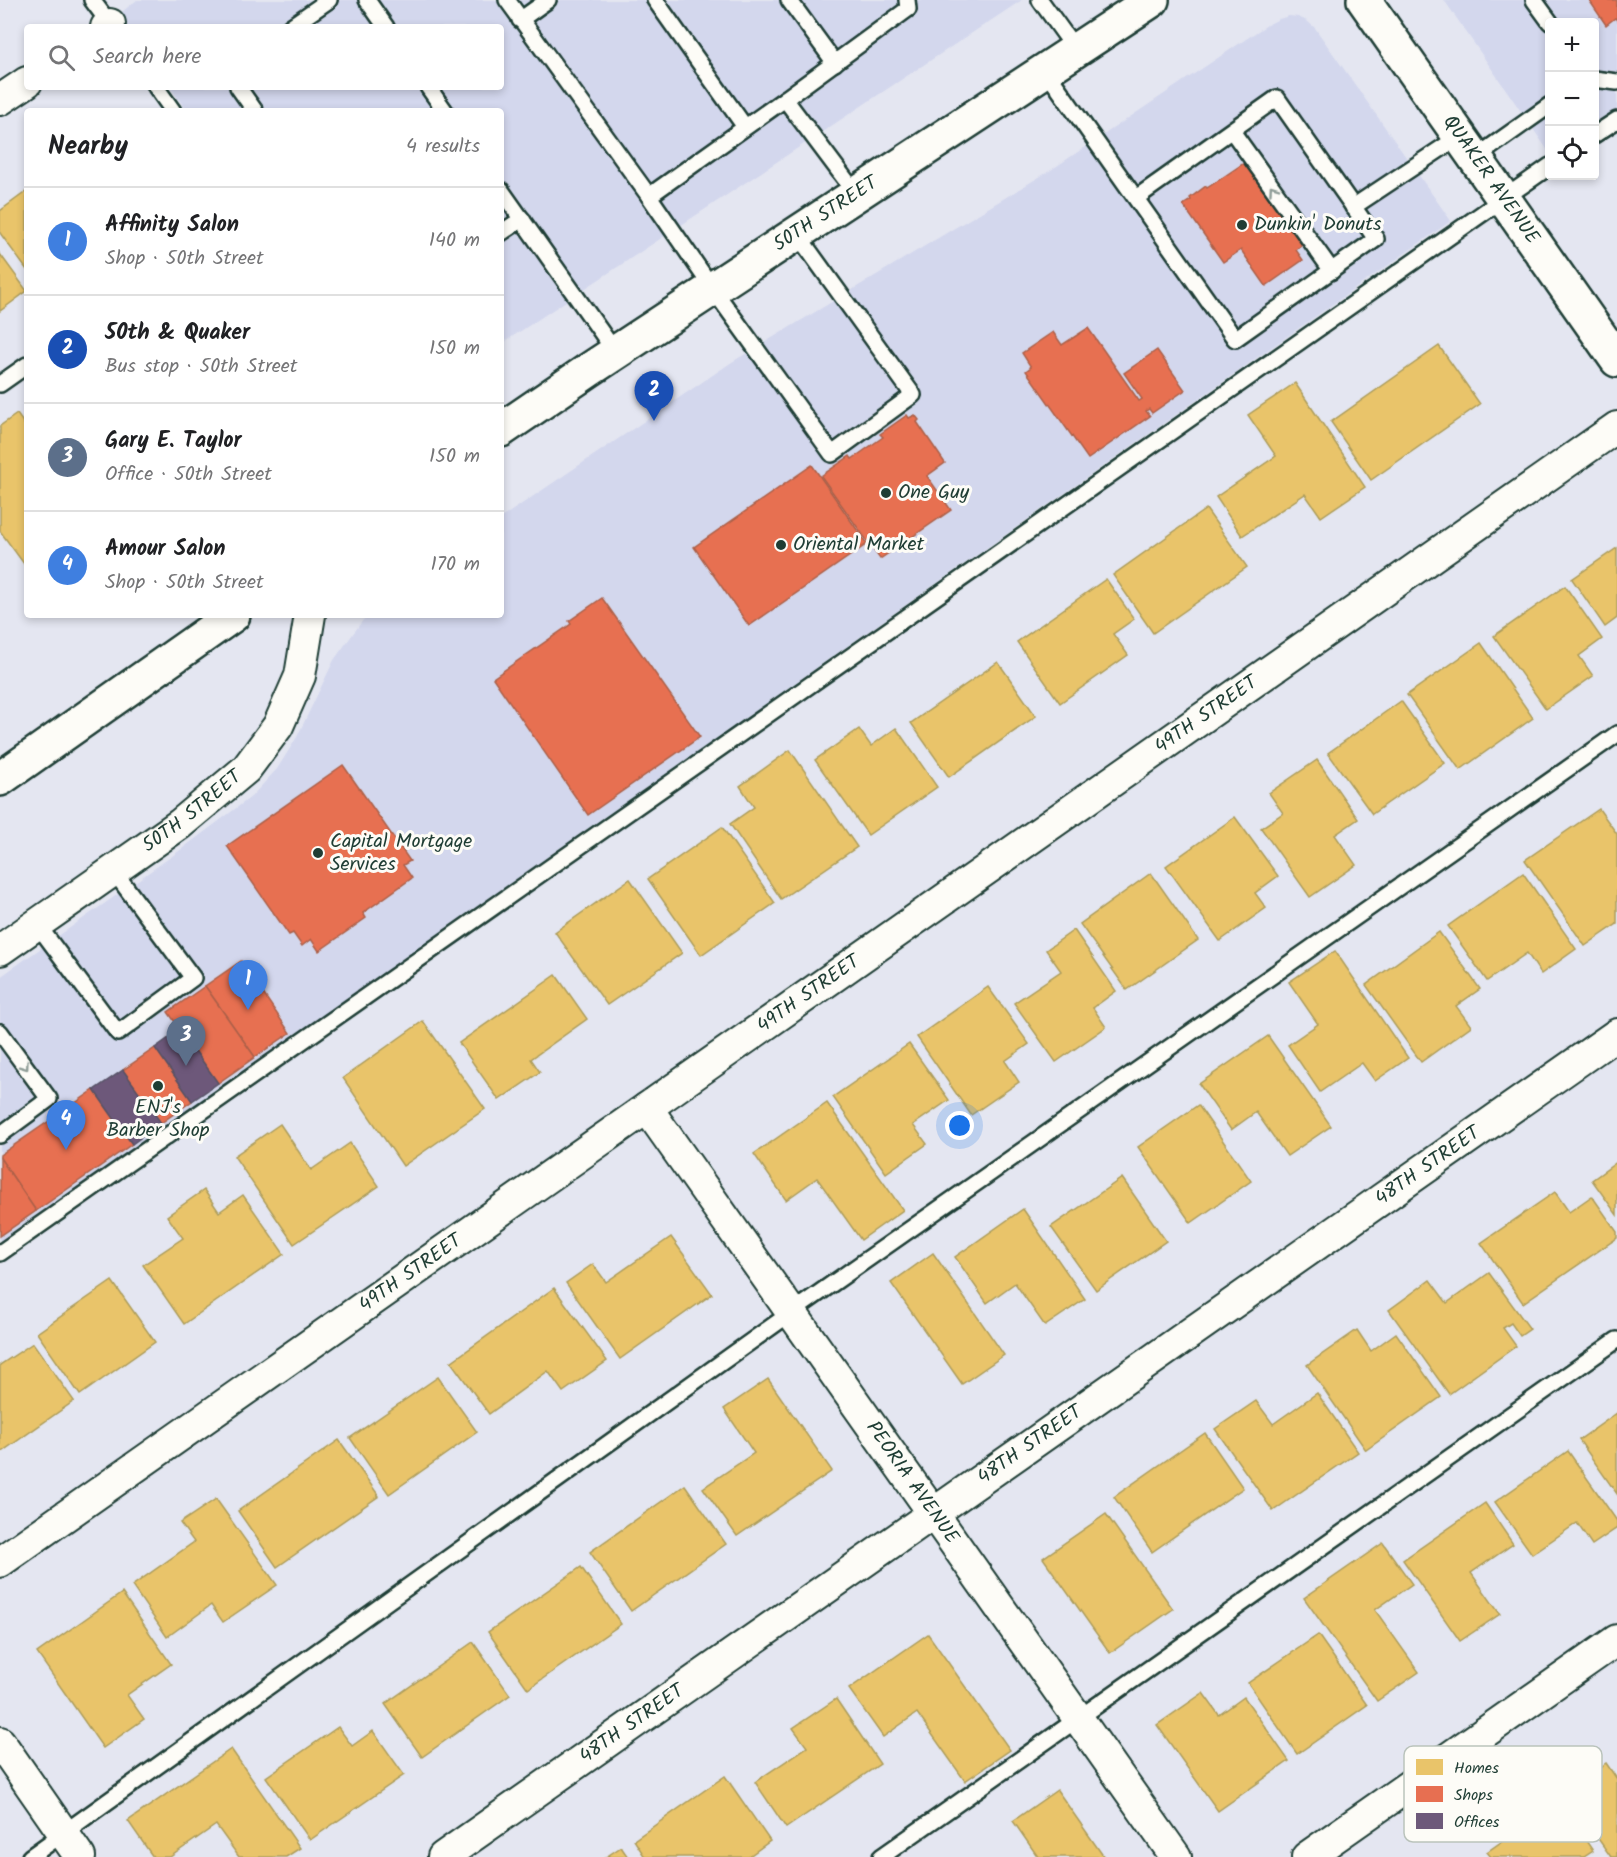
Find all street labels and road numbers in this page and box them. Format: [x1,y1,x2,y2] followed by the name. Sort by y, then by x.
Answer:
[1434,109,1548,252] street label: QUAKER AVENUE
[767,167,887,261] street label: 50TH STREET
[1148,666,1267,763] street label: 49TH STREET
[136,761,251,862] street label: 50TH STREET
[750,945,869,1042] street label: 49TH STREET
[1369,1117,1489,1215] street label: 48TH STREET
[353,1225,471,1321] street label: 49TH STREET
[971,1396,1091,1494] street label: 48TH STREET
[857,1415,967,1552] street label: PEORIA AVENUE
[573,1675,693,1773] street label: 48TH STREET

